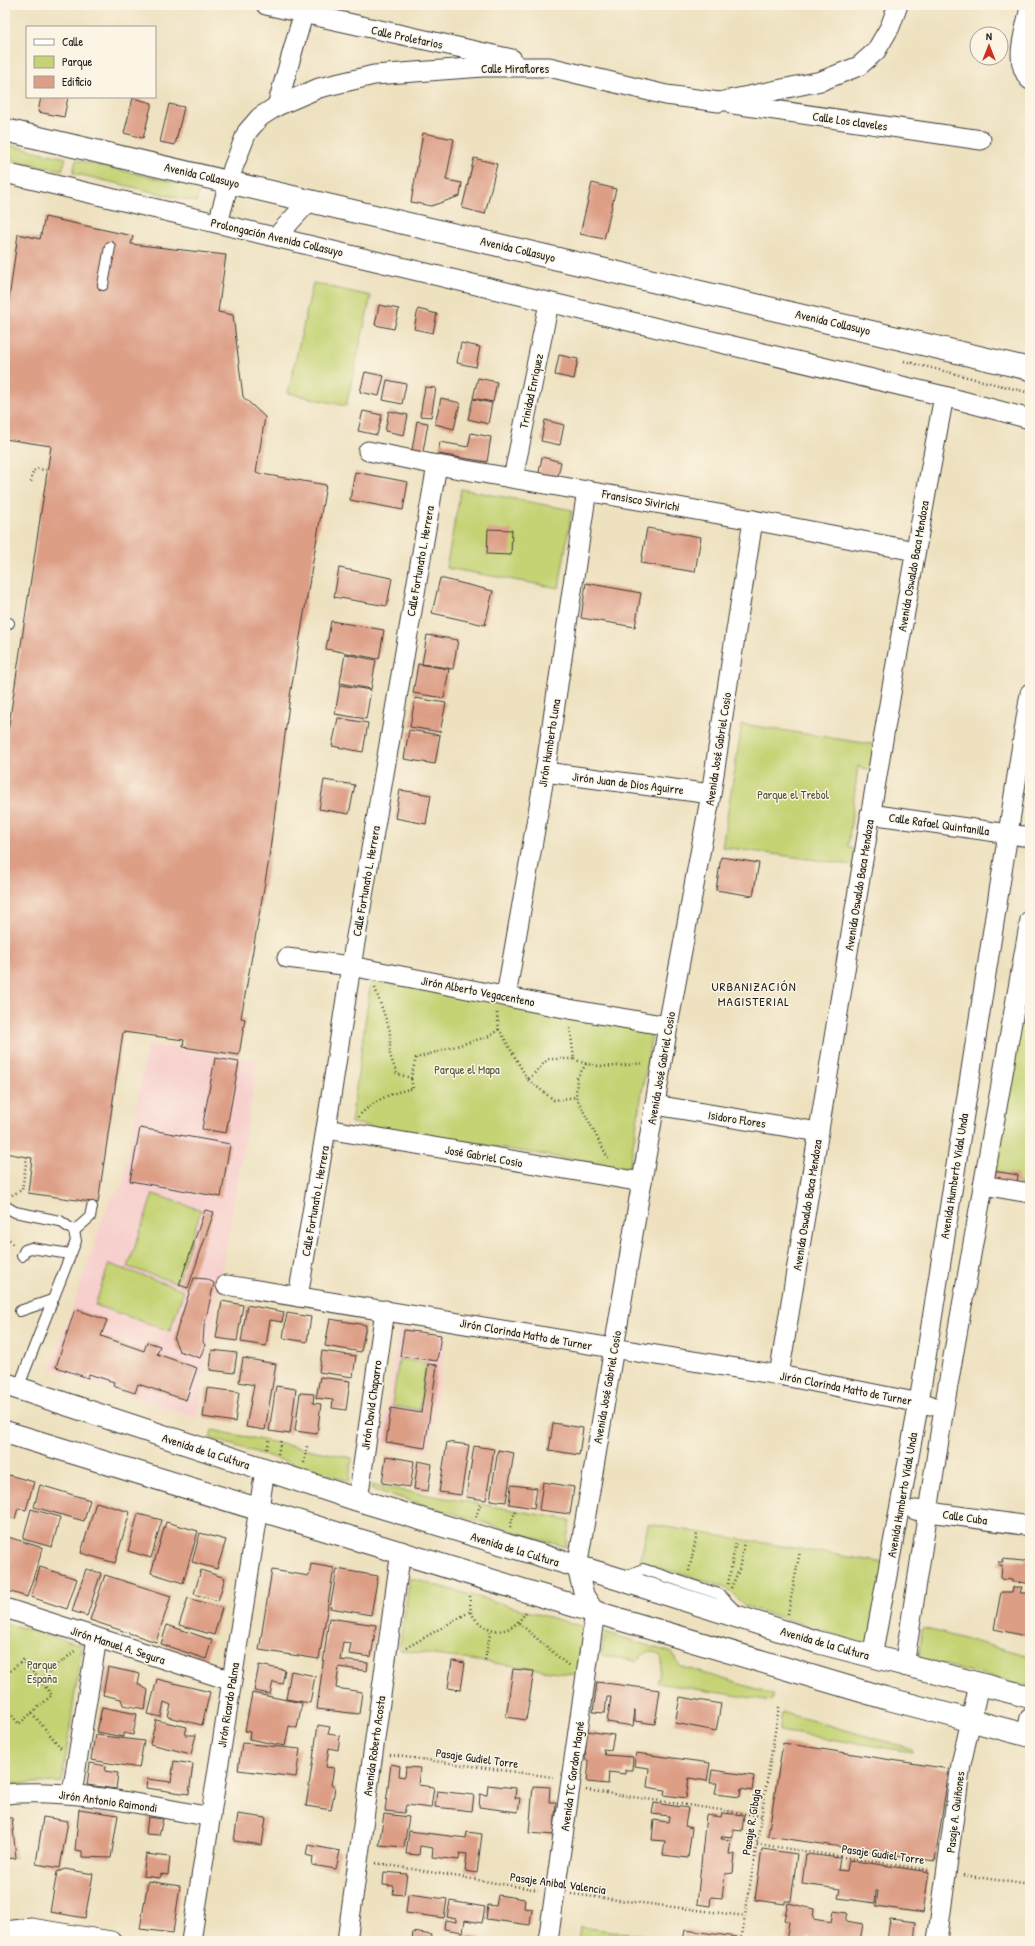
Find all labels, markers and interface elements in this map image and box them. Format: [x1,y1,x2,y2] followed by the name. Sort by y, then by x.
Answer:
[370,21,445,53] street label: Calle Proletarios
[26,26,156,98] legend
[969,26,1009,66] north arrow
[986,29,992,43] text: N
[62,33,83,50] text: Calle
[62,53,92,70] text: Parque
[481,60,549,77] street label: Calle Miraflores
[62,73,92,90] text: Edificio
[811,107,889,135] street label: Calle Los claveles
[163,158,241,192] street label: Avenida Collasuyo
[209,213,345,261] street label: Prolongación Avenida Collasuyo
[479,232,557,266] street label: Avenida Collasuyo
[794,305,872,339] street label: Avenida Collasuyo
[515,352,547,430] street label: Trinidad Enriquez
[600,485,681,515] street label: Fransisco Sivirichi
[893,499,933,633] street label: Avenida Oswaldo Baca Mendoza
[402,504,438,618] street label: Calle Fortunato L. Herrera
[701,691,735,807] street label: Avenida José Gabriel Cosio
[534,698,564,788] street label: Jirón Humberto Luna
[571,768,685,798] street label: Jirón Juan de Dios Aguirre
[757,786,830,803] park label: Parque el Trebol
[888,809,991,840] street label: Calle Rafael Quintanilla
[840,818,878,952] street label: Avenida Oswaldo Baca Mendoza
[348,824,384,938] street label: Calle Fortunato L. Herrera
[420,972,536,1010] street label: Jirón Alberto Vegacenteno
[711,977,797,1010] district label: URBANIZACIÓN MAGISTERIAL
[643,1010,679,1126] street label: Avenida José Gabriel Cosio
[434,1061,500,1078] park label: Parque el Mapa
[707,1106,768,1132] street label: Isidoro Flores
[936,1112,972,1240] street label: Avenida Humberto Vidal Unda
[788,1138,826,1272] street label: Avenida Oswaldo Baca Mendoza
[444,1141,524,1171] street label: José Gabriel Cosio
[297,1144,333,1258] street label: Calle Fortunato L. Herrera
[459,1314,594,1354] street label: Jirón Clorinda Matto de Turner
[589,1329,625,1445] street label: Avenida José Gabriel Cosio
[356,1359,386,1451] street label: Jirón David Chaparro
[779,1367,914,1409] street label: Jirón Clorinda Matto de Turner
[160,1429,252,1473] street label: Avenida de la Cultura
[883,1431,921,1559] street label: Avenida Humberto Vidal Unda
[942,1505,989,1529] street label: Calle Cuba
[469,1528,561,1571] street label: Avenida de la Cultura
[69,1622,168,1668] street label: Jirón Manuel A. Segura
[779,1622,872,1664] street label: Avenida de la Cultura
[27,1656,57,1687] park label: Parque España
[213,1661,243,1749] street label: Jirón Ricardo Palma
[359,1695,389,1797] street label: Avenida Roberto Acosta
[556,1720,588,1832] street label: Avenida TC Gordon Magné
[435,1744,520,1772] street label: Pasaje Gudiel Torre
[942,1770,968,1854] street label: Pasaje A. Quiñones
[58,1786,158,1816] street label: Jirón Antonio Raimondi
[737,1788,765,1856] street label: Pasaje R. Gibaja
[841,1840,926,1868] street label: Pasaje Gudiel Torre
[509,1868,607,1898] street label: Pasaje Anibal Valencia

